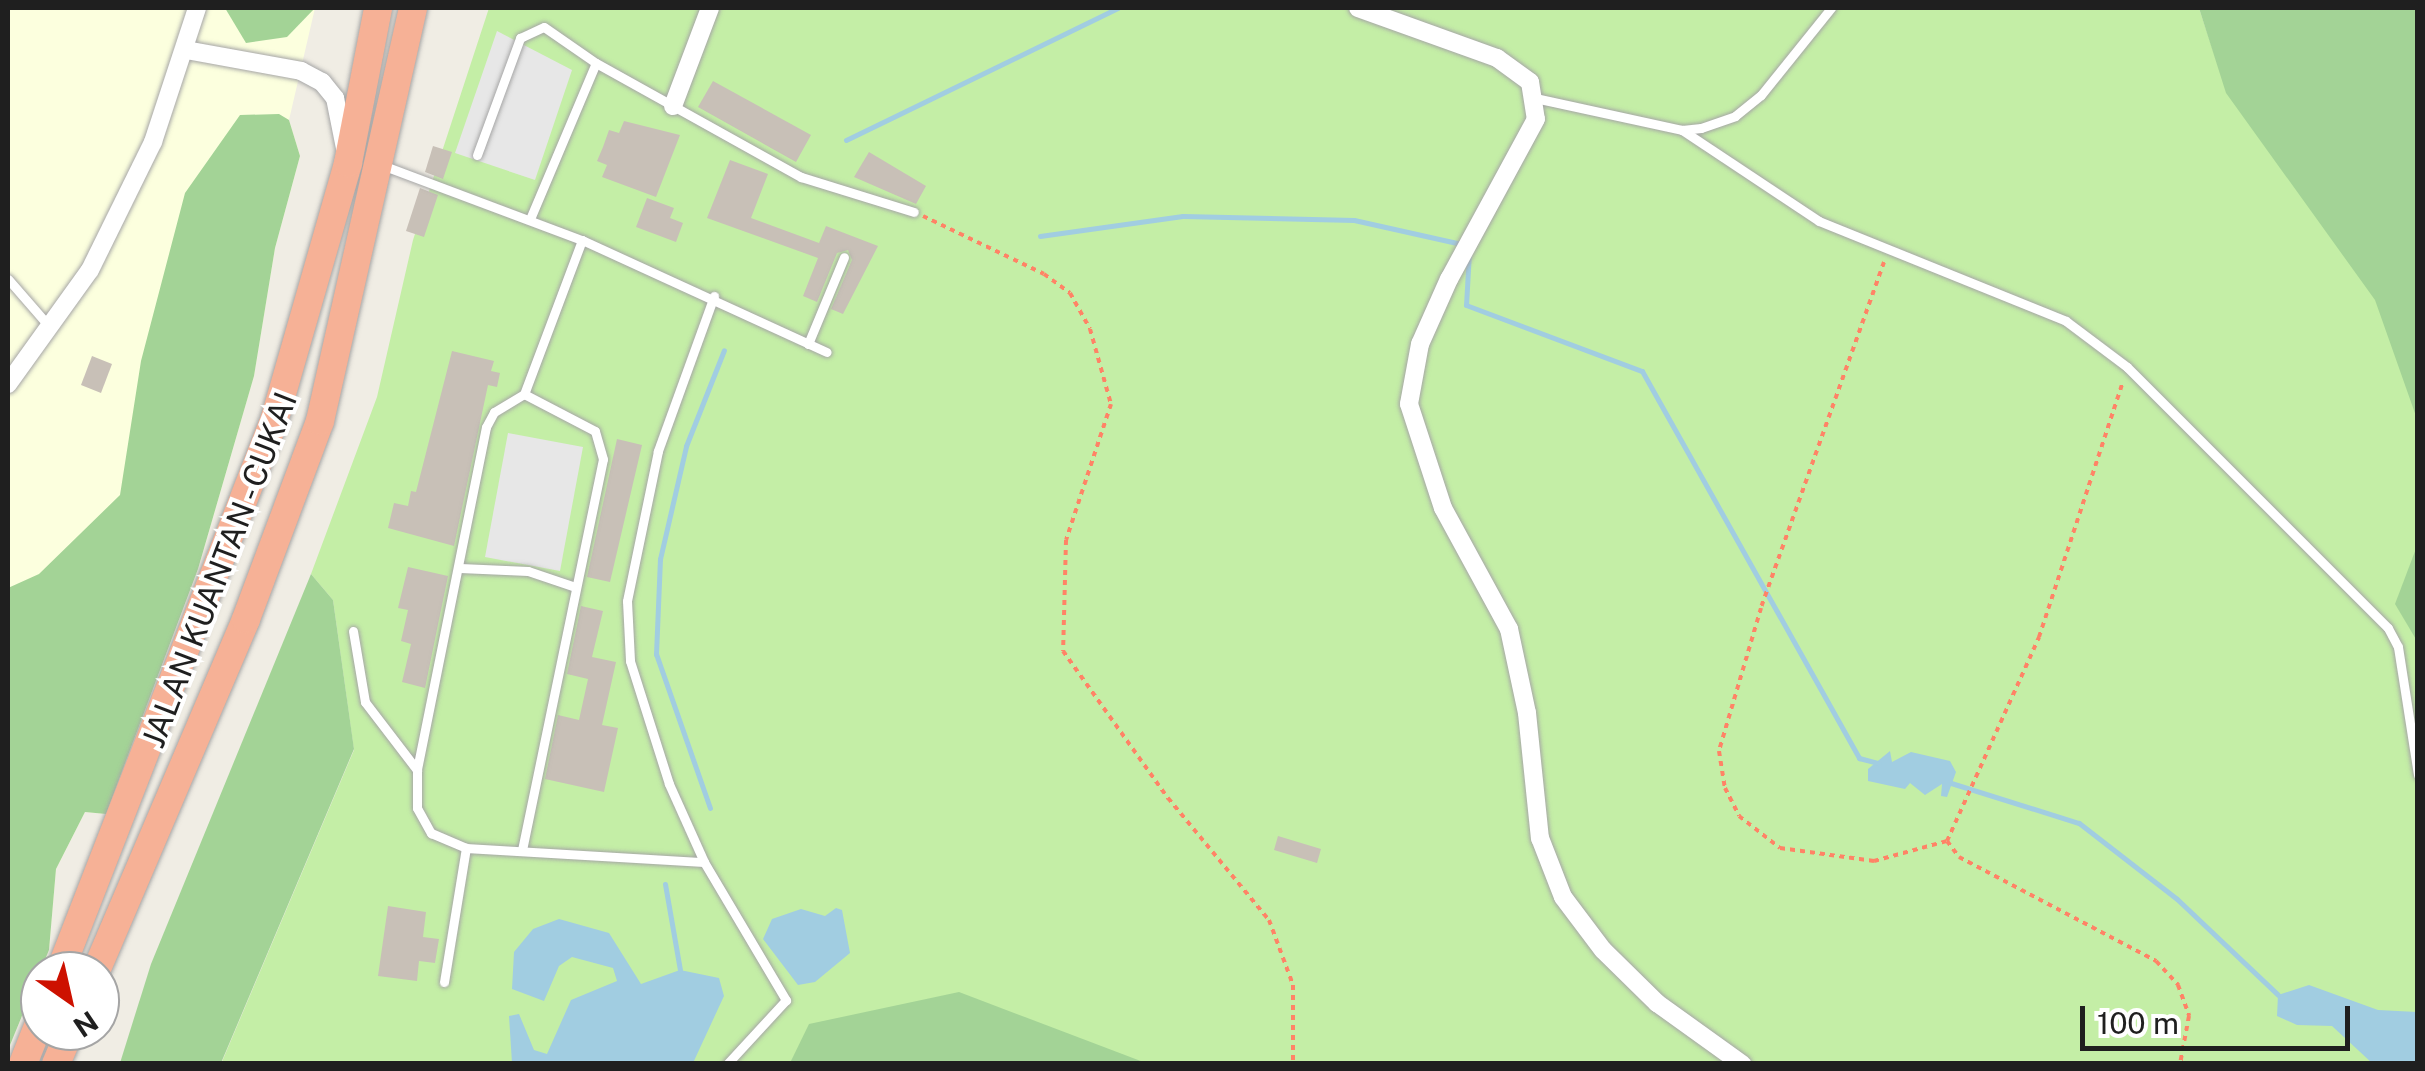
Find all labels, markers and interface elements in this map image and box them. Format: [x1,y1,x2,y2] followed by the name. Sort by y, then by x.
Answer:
[133,383,307,757] street label: JALAN KUANTAN - CUKAI
[20,951,120,1051] north arrow
[2085,986,2355,1048] scale bar
[68,1005,104,1044] text: N
[2097,1005,2179,1041] text: 100 m

